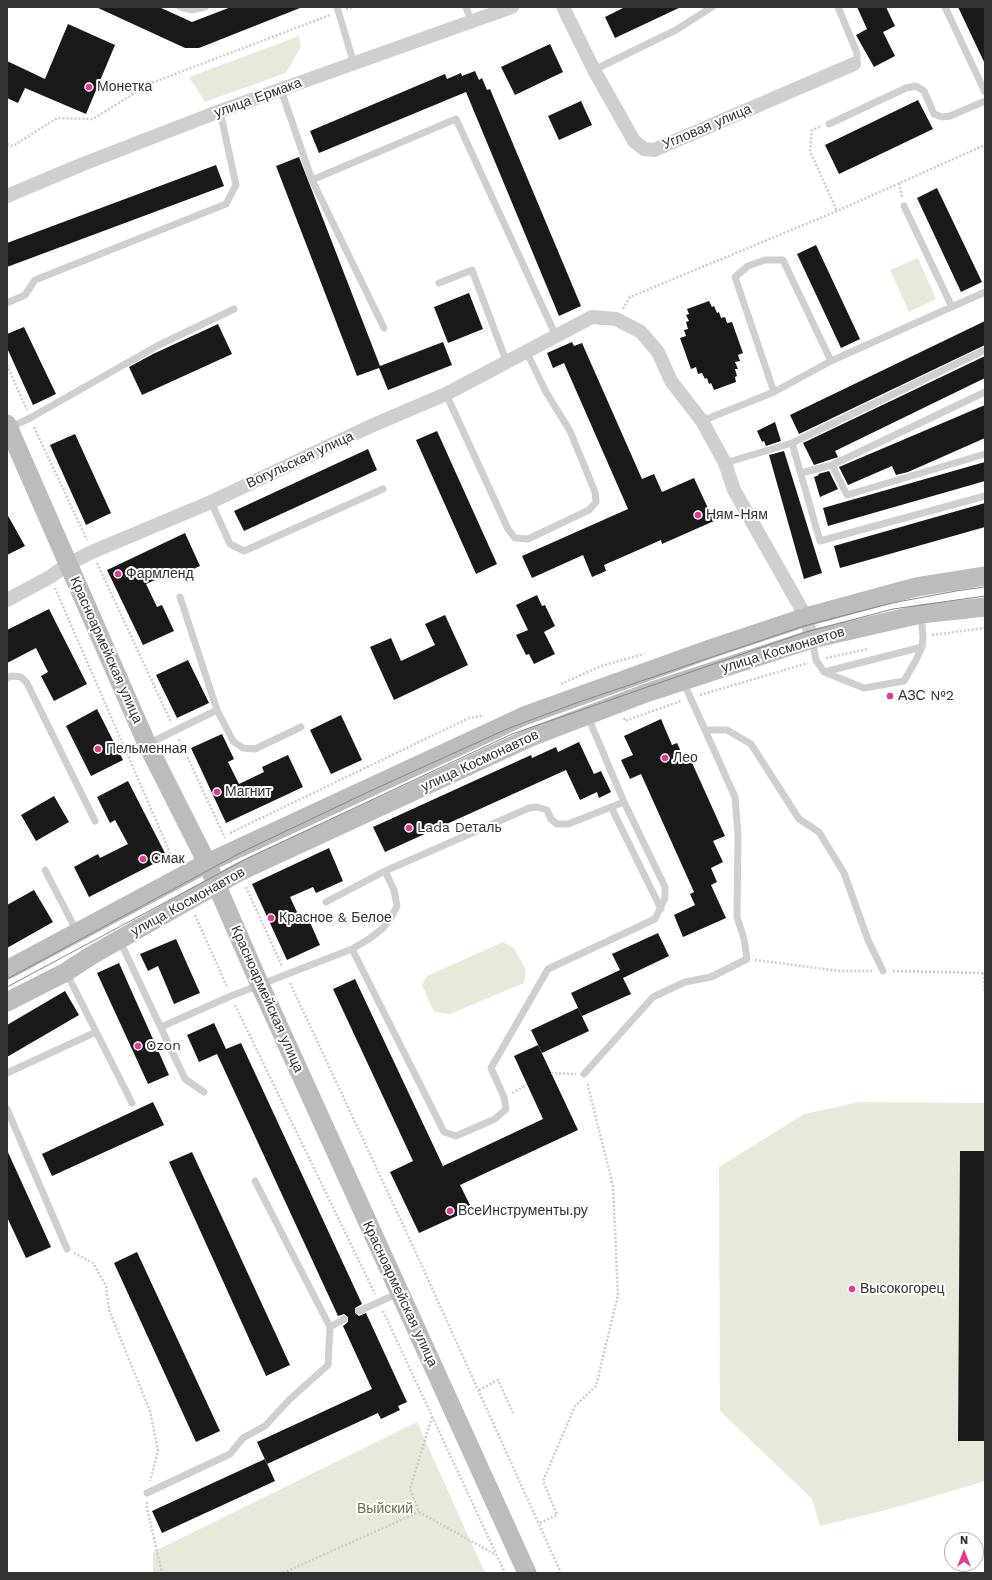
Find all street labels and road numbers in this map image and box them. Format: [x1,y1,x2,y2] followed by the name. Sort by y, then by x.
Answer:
[212,74,304,122] street label: улица Ермака
[660,101,754,153] street label: Угловая улица
[244,428,356,492] street label: Вогульская улица
[66,574,146,726] street label: Красноармейская улица
[719,623,847,677] street label: улица Космонавтов
[419,726,541,796] street label: улица Космонавтов
[128,864,248,940] street label: улица Космонавтов
[227,923,307,1075] street label: Красноармейская улица
[359,1218,441,1370] street label: Красноармейская улица

